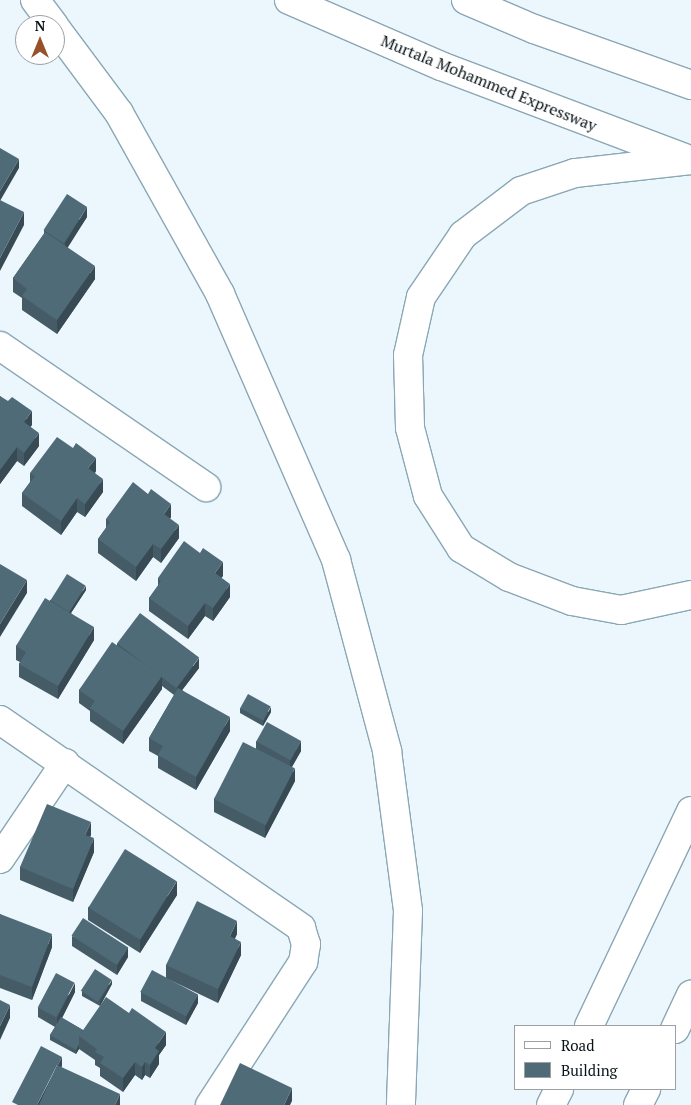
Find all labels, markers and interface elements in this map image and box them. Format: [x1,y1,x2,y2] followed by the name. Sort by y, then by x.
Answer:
[15,15,65,65] north arrow
[35,16,45,35] text: N
[378,31,600,135] street label: Murtala Mohammed Expressway
[514,1025,676,1090] legend
[561,1035,594,1055] text: Road
[561,1060,618,1080] text: Building

